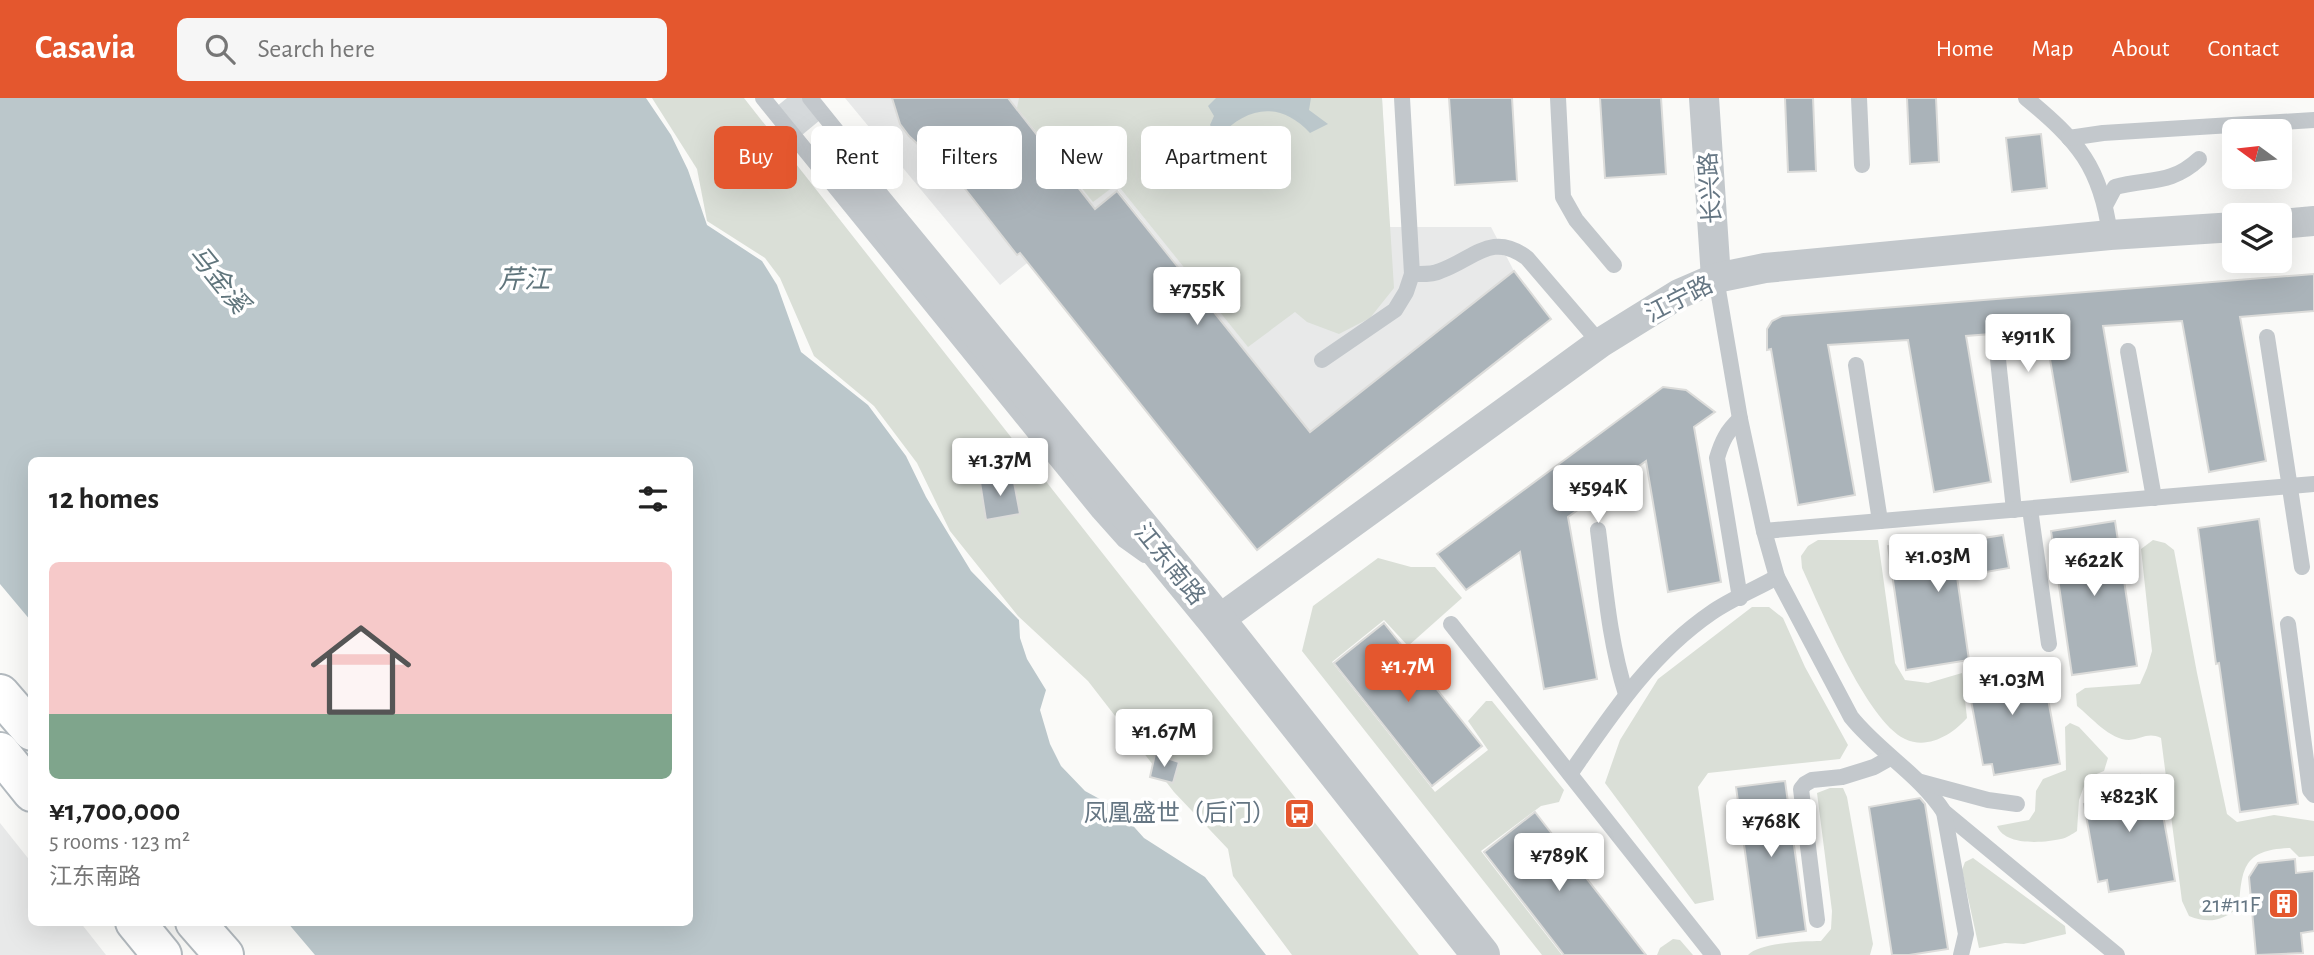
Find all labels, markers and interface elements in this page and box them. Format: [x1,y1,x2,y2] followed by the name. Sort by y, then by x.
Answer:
[177,18,667,81] search box
[201,30,239,68] icon: search
[35,32,135,65] text: Casavia
[257,36,375,62] text: Search here
[1936,37,1994,61] text: Home
[2032,37,2074,61] text: Map
[2112,37,2169,61] text: About
[2207,37,2279,61] text: Contact
[2222,119,2292,189] north arrow
[2222,119,2292,273] map controls
[714,126,797,189] chip: Buy
[811,126,903,189] chip: Rent
[917,126,1022,189] chip: Filters
[1036,126,1127,189] chip: New
[1141,126,1291,189] chip: Apartment
[1695,151,1725,225] street label: 长兴路
[2222,203,2292,273] button: layers
[184,240,256,320] water label: 马金溪
[498,266,553,293] water label: 芹江
[1148,268,1246,327] pin: ¥755K
[1641,271,1717,327] street label: 江宁路
[1169,278,1225,301] text: ¥755K
[1979,314,2077,374] pin: ¥911K
[2001,325,2055,348] text: ¥911K
[943,438,1057,498] pin: ¥1.37M
[968,449,1032,472] text: ¥1.37M
[1549,466,1647,525] pin: ¥594K
[1569,476,1627,499] text: ¥594K
[634,480,672,518] icon: filters
[49,484,159,514] text: 12 homes
[1130,519,1210,609] street label: 江东南路
[1881,534,1995,594] pin: ¥1.03M
[2045,538,2143,598] pin: ¥622K
[1905,545,1971,568] text: ¥1.03M
[2065,549,2123,572] text: ¥622K
[298,607,424,733] icon: home
[1359,644,1457,704] pin: ¥1.7M
[1381,655,1435,678] text: ¥1.7M
[1955,658,2069,717] pin: ¥1.03M
[1979,668,2045,691] text: ¥1.03M
[1107,710,1221,769] pin: ¥1.67M
[1131,720,1197,743] text: ¥1.67M
[2080,774,2178,834] pin: ¥823K
[2100,785,2158,808] text: ¥823K
[49,796,180,826] text: ¥1,700,000
[1282,796,1316,830] bus stop icon: 凤凰盛世（后门）
[1084,800,1276,826] place label: 凤凰盛世（后门）
[1722,800,1820,859] pin: ¥768K
[1742,810,1800,833] text: ¥768K
[49,831,190,854] text: 5 rooms · 123 m²
[1510,834,1608,893] pin: ¥789K
[1530,844,1588,867] text: ¥789K
[49,866,141,889] text: 江东南路
[2266,887,2300,921] building icon: 21#11F
[2202,893,2261,917] place label: 21#11F

